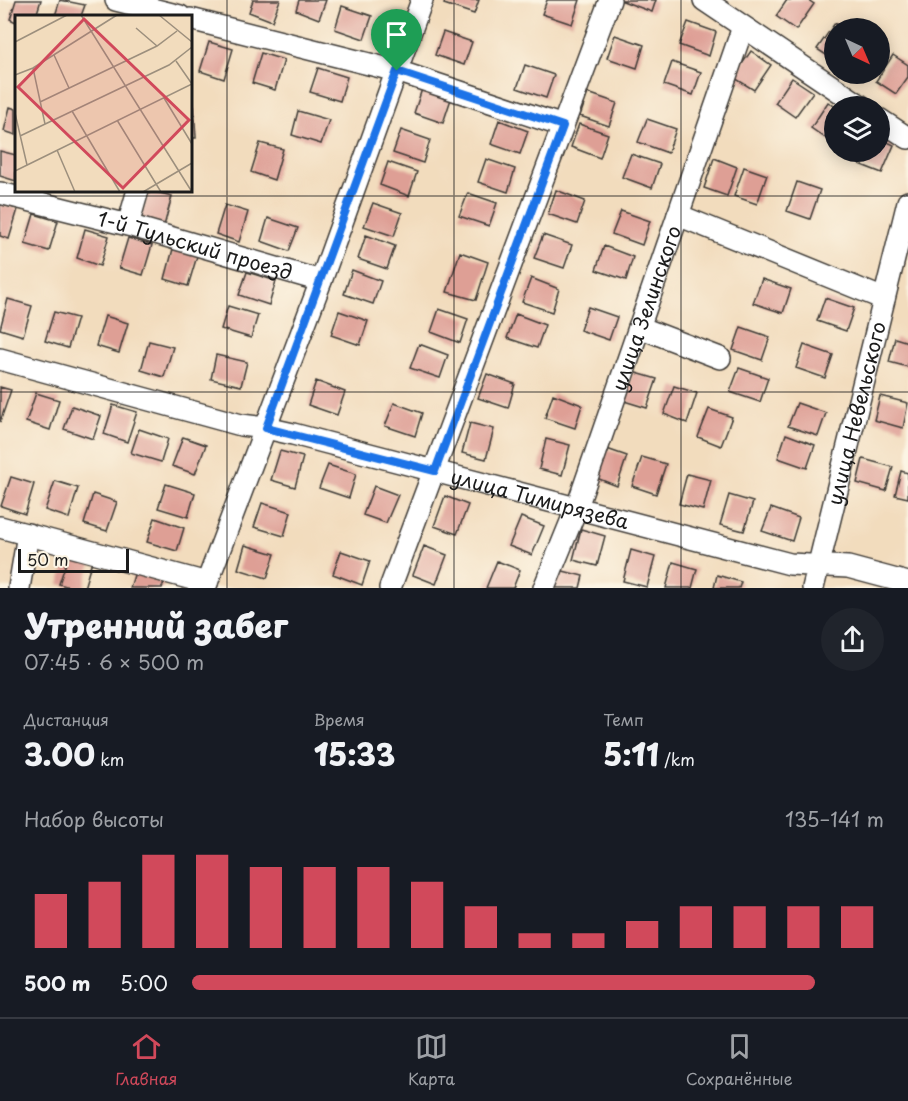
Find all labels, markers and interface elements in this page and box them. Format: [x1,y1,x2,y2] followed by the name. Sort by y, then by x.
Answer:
[371,9,422,71] pin
[15,15,192,192] inset map
[380,18,413,51] icon: arrive
[824,18,890,84] north arrow
[824,18,890,162] map controls
[824,96,890,162] button: layers
[95,203,296,287] street label: 1-й Тульский проезд
[603,221,688,395] street label: улица Зелинского
[819,318,893,508] street label: улица Невельского
[448,461,633,536] street label: улица Тимирязева
[18,546,129,574] scale bar
[27,547,68,571] text: 50 m
[24,599,288,649] text: Утренний забег
[821,608,884,671] button: share
[24,647,204,677] text: 07:45 · 6 × 500 m
[24,707,109,731] text: Дистанция
[314,707,365,731] text: Время
[603,707,644,731] text: Темп
[24,731,95,776] text: 3.00
[314,731,395,776] text: 15:33
[603,731,659,776] text: 5:11
[95,747,124,771] text: km
[659,747,695,771] text: /km
[24,804,164,834] text: Набор высоты
[785,804,884,834] text: 135–141 m
[24,968,91,998] text: 500 m
[120,968,168,998] text: 5:00
[115,1030,177,1090] tab: Главная
[408,1030,455,1090] tab: Карта
[686,1030,793,1090] tab: Сохранённые

